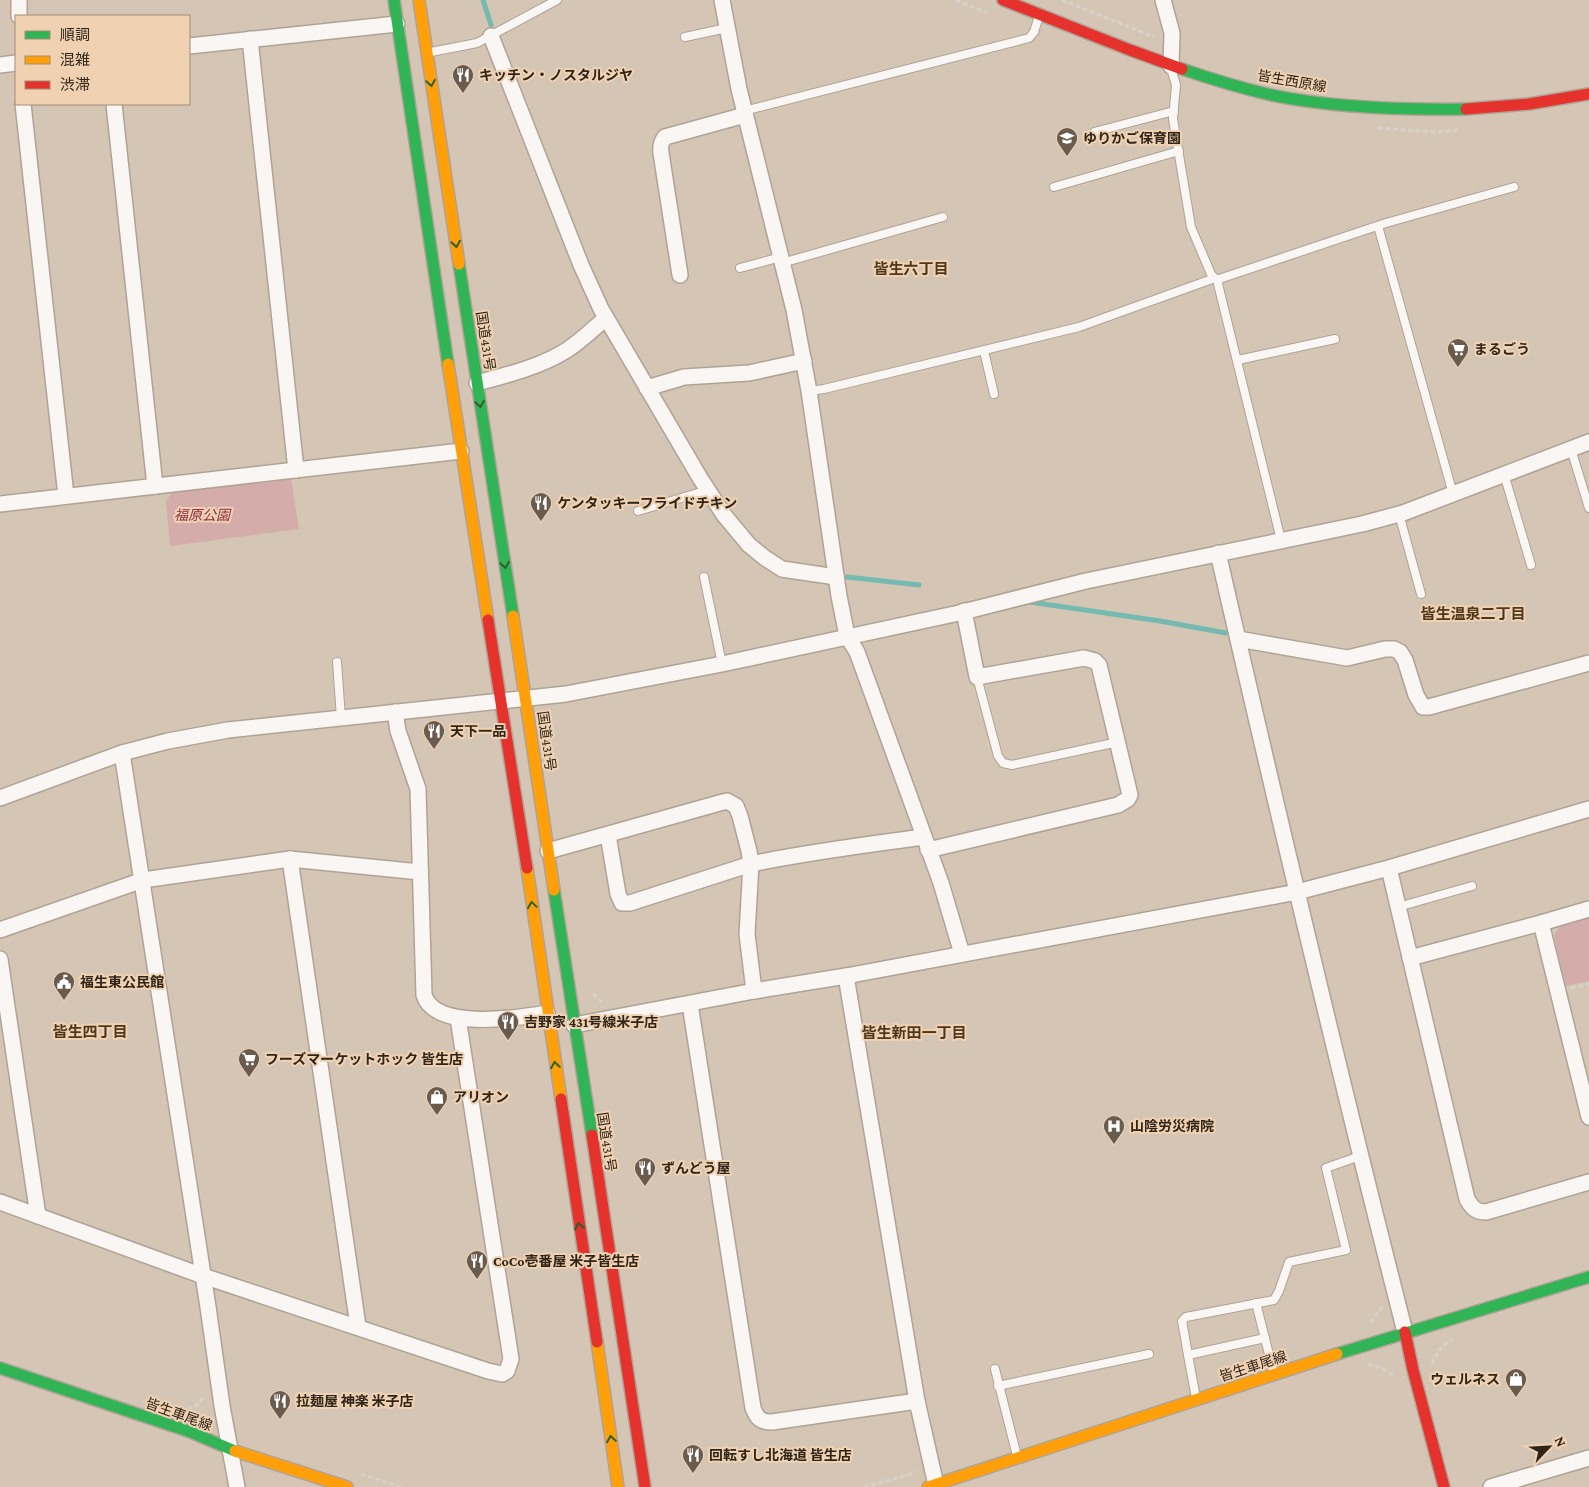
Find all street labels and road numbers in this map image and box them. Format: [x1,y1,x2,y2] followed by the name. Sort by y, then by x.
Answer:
[1256,67,1328,95] street label: 皆生西原線
[473,310,499,372] street label: 国道431号
[535,710,559,772] street label: 国道431号
[594,1111,620,1173] street label: 国道431号
[1217,1348,1289,1384] street label: 皆生車尾線
[143,1395,215,1433] street label: 皆生車尾線

